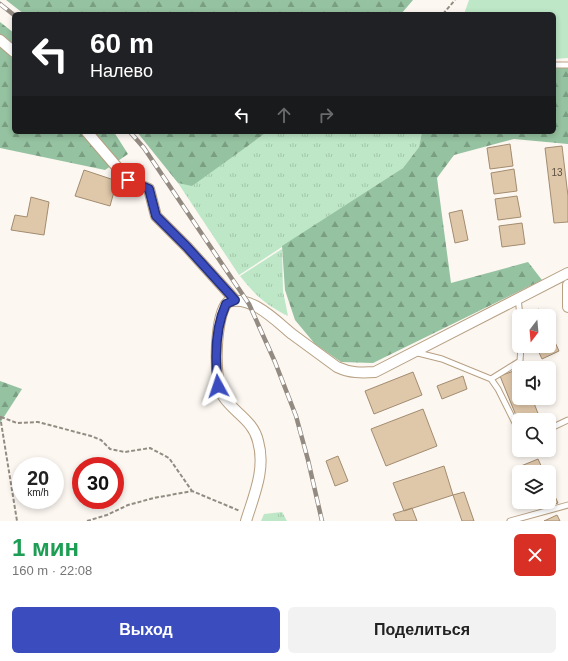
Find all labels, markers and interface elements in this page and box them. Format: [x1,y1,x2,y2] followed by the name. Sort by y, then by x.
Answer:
[24,28,76,80] icon: left
[90,28,154,59] text: 60 m
[90,61,153,81] text: Налево
[231,104,253,126] icon: left
[273,104,295,126] icon: ahead
[315,104,337,126] icon: right
[111,163,145,197] pin
[551,167,563,178] house number: 13
[117,169,139,191] icon: arrive
[512,309,556,353] north arrow
[512,309,556,509] map controls
[512,361,556,405] button: sound
[197,365,239,407] position arrow
[512,413,556,457] button: search
[72,457,124,509] speed limit sign: 30
[512,465,556,509] button: layers
[27,467,49,489] text: 20
[27,487,49,498] text: km/h
[12,534,79,561] text: 1 мин
[514,534,556,576] button: close
[12,563,92,578] text: 160 m · 22:08
[12,607,280,653] button: Выход
[288,607,556,653] button: Поделиться

